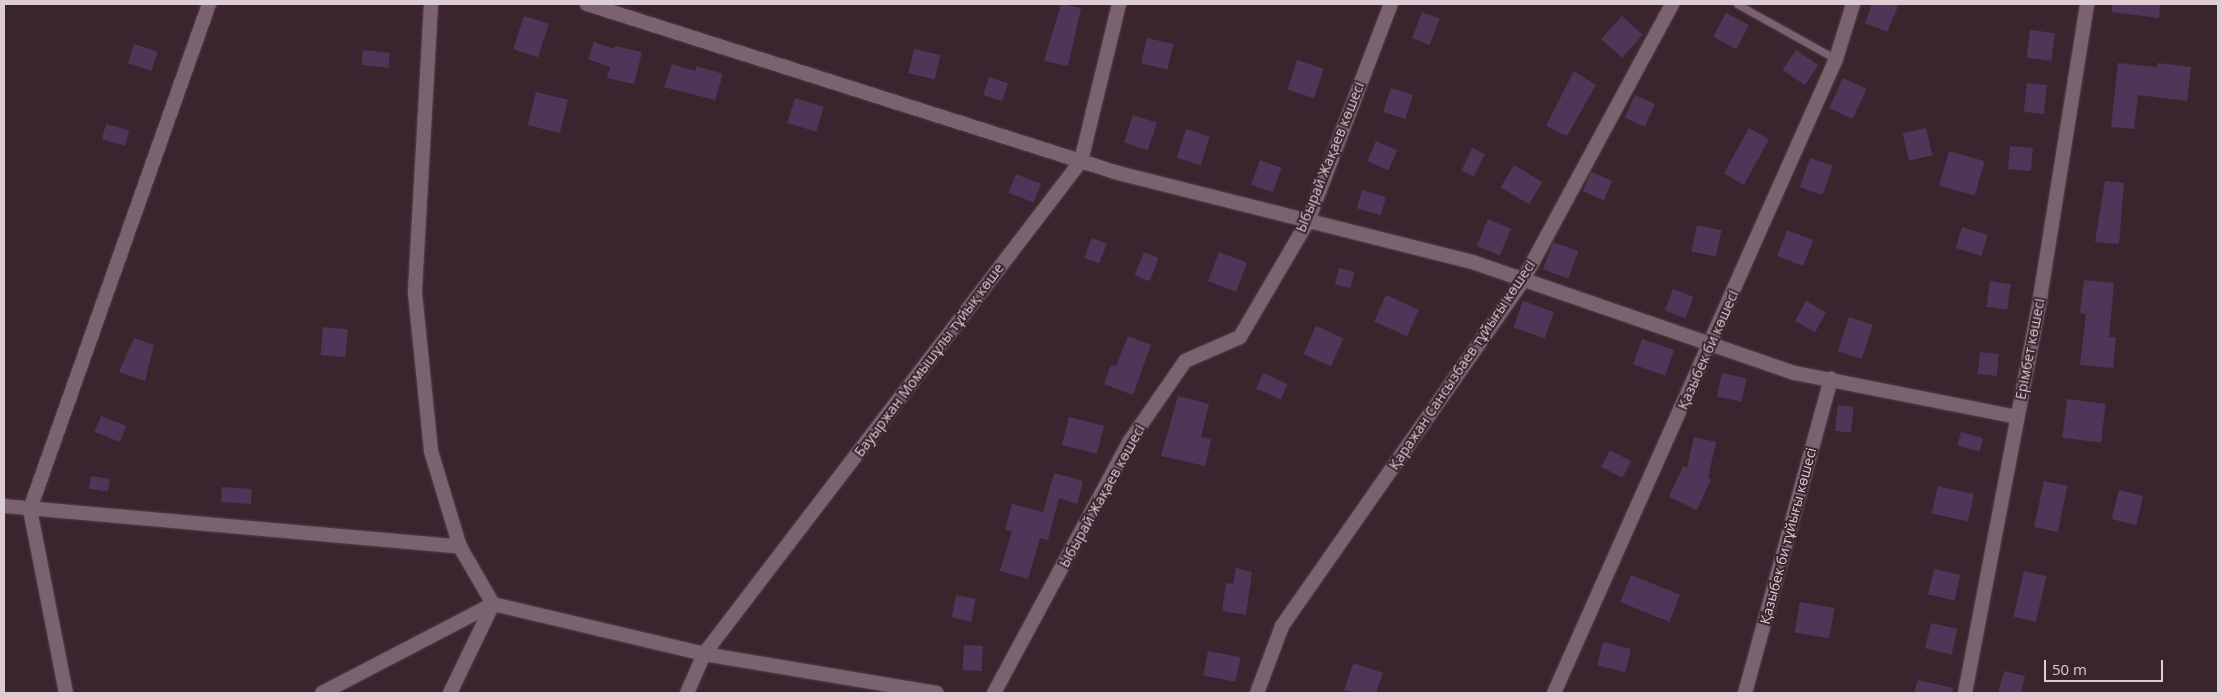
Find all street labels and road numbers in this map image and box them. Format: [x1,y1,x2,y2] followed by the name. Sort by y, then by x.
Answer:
[1292,79,1368,235] street label: Ыбырай Жақаев көшесі
[1385,257,1539,473] street label: Қаражан Сансызбаев тұйығы көшесі
[851,260,1007,460] street label: Бауыржан Момышұлы тұйық көше
[1674,288,1742,412] street label: Қазыбек би көшесі
[2012,297,2048,401] street label: Ерімбет көшесі
[1056,422,1148,570] street label: Ыбырай Жақаев көшесі
[1756,446,1820,626] street label: Қазыбек би тұйығы көшесі

